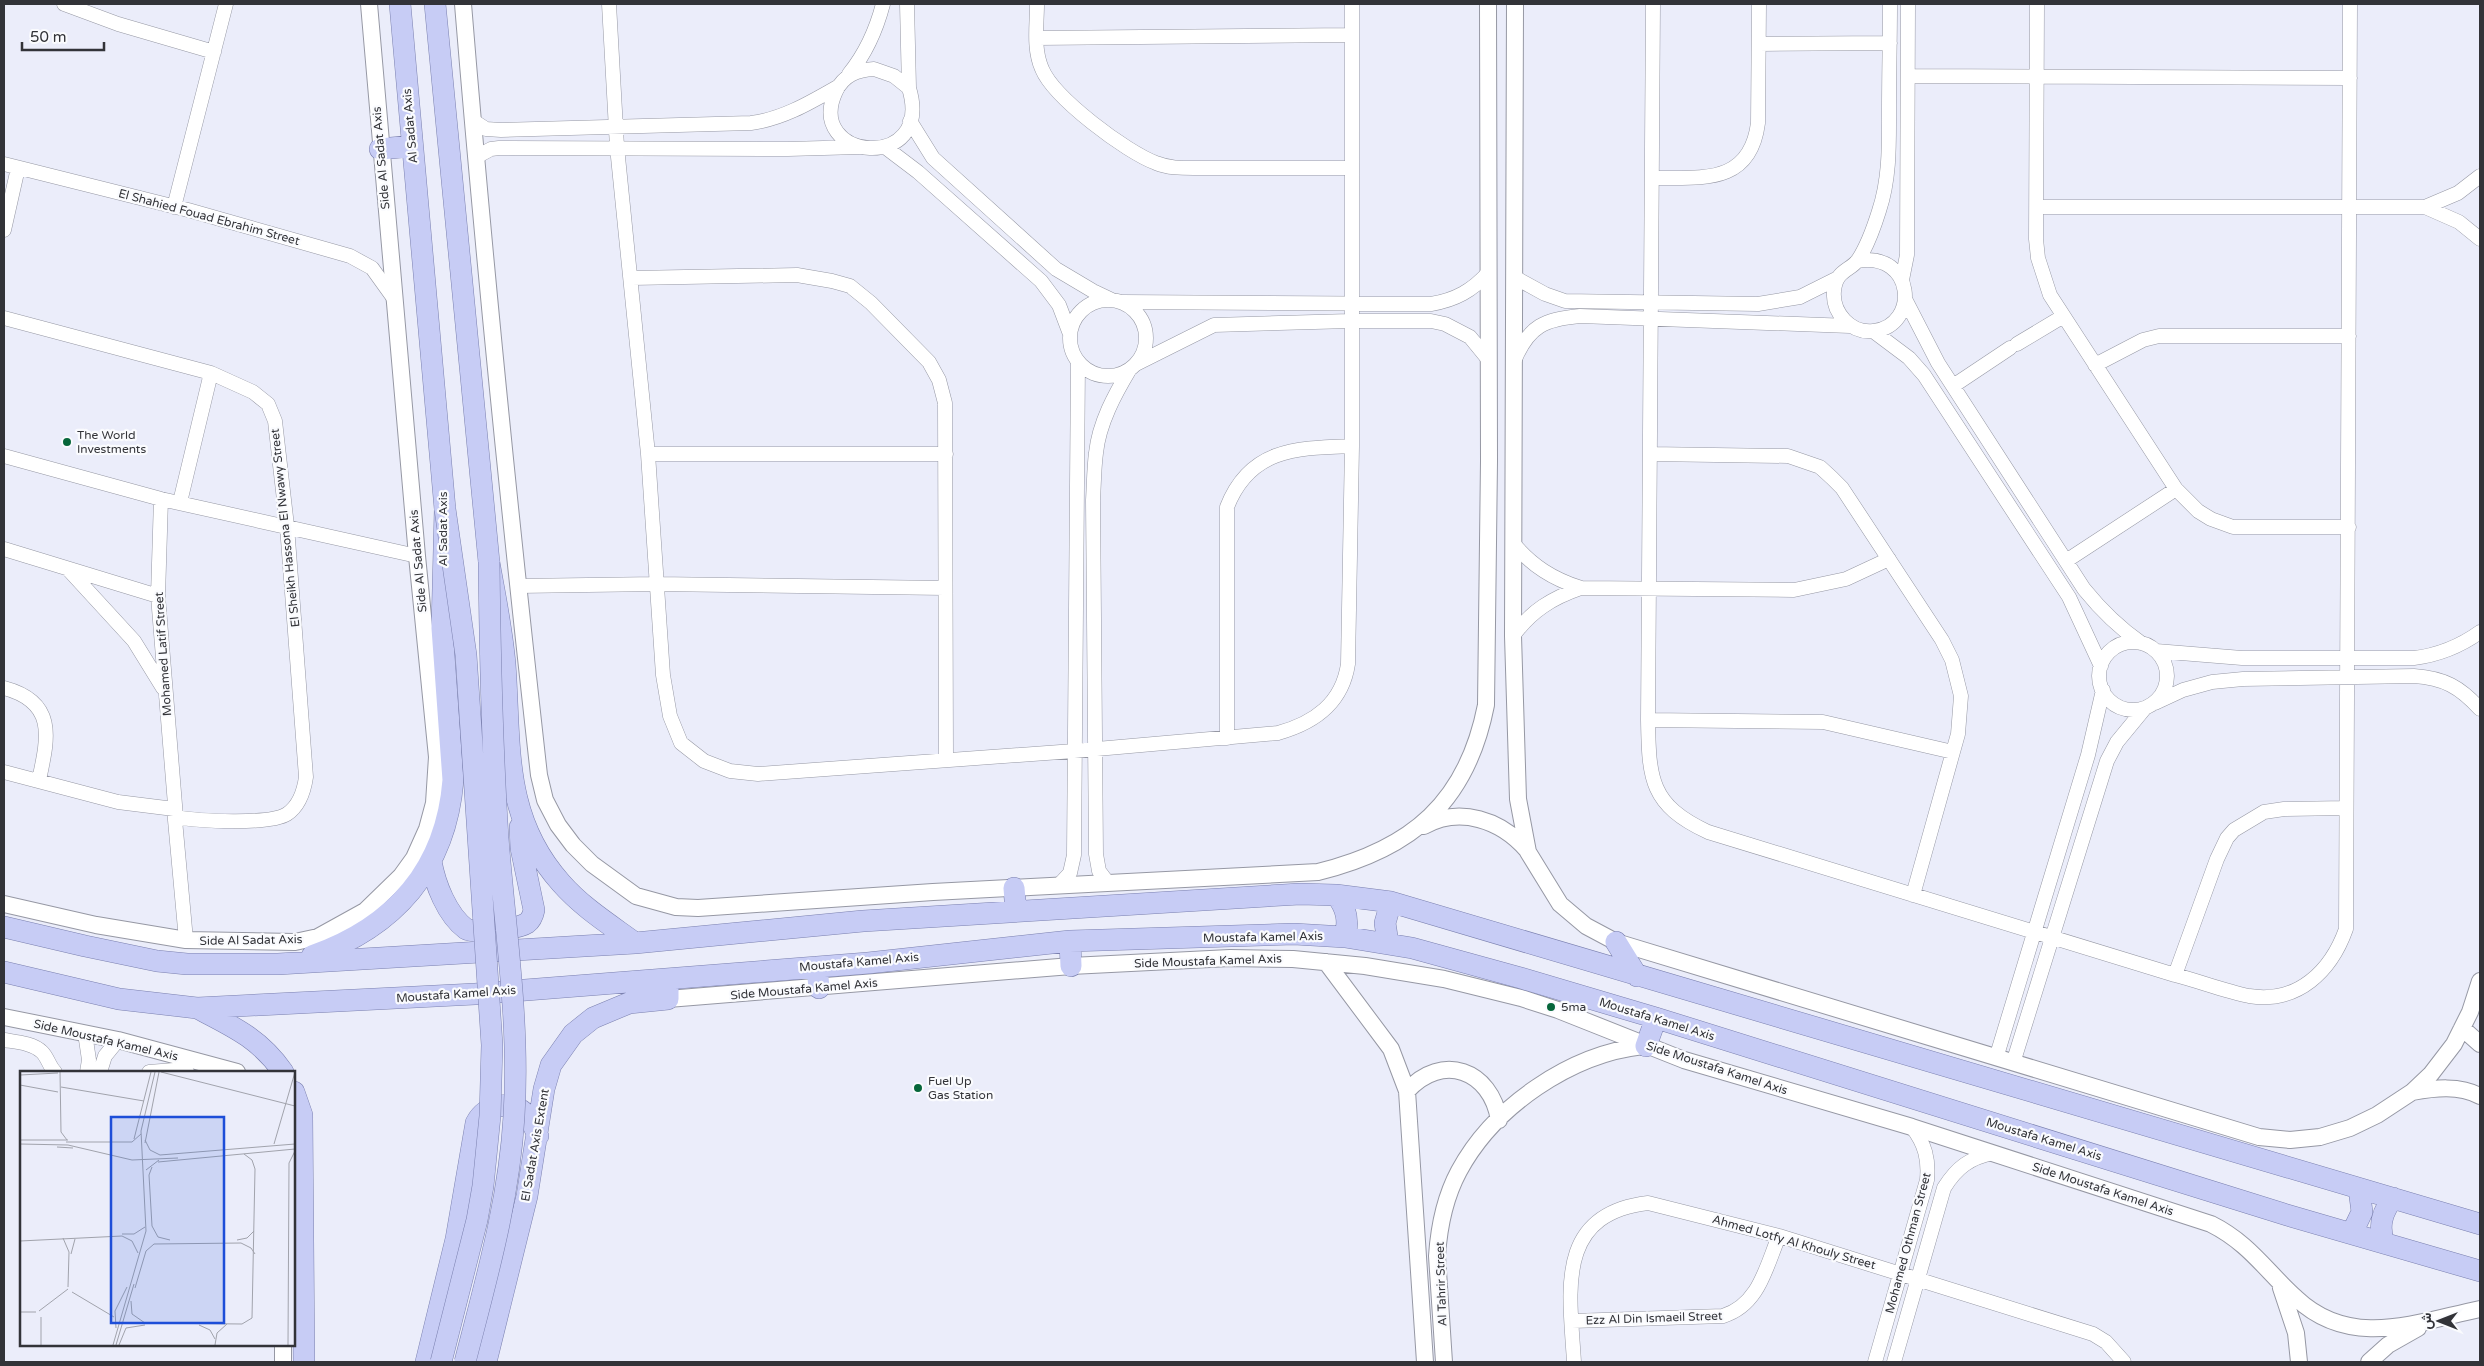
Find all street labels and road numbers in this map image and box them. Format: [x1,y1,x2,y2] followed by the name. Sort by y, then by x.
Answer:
[400,88,420,164] street label: Al Sadat Axis
[370,106,392,210] street label: Side Al Sadat Axis
[117,186,302,248] street label: El Shahied Fouad Ebrahim Street
[268,428,302,628] street label: El Sheikh Hassona El Nwawy Street
[436,491,450,567] street label: Al Sadat Axis
[407,509,429,613] street label: Side Al Sadat Axis
[152,591,174,717] street label: Mohamed Latif Street
[1203,929,1323,945] street label: Moustafa Kamel Axis
[199,932,303,948] street label: Side Al Sadat Axis
[799,950,920,974] street label: Moustafa Kamel Axis
[1134,951,1282,971] street label: Side Moustafa Kamel Axis
[730,976,878,1002] street label: Side Moustafa Kamel Axis
[396,983,517,1005] street label: Moustafa Kamel Axis
[1598,995,1717,1043] street label: Moustafa Kamel Axis
[32,1017,180,1063] street label: Side Moustafa Kamel Axis
[1645,1039,1790,1098] street label: Side Moustafa Kamel Axis
[518,1087,552,1202] street label: El Sadat Axis Extent
[1985,1115,2104,1163] street label: Moustafa Kamel Axis
[2031,1160,2176,1219] street label: Side Moustafa Kamel Axis
[1882,1171,1934,1315] street label: Mohamed Othman Street
[1711,1212,1878,1272] street label: Ahmed Lotfy Al Khouly Street
[1433,1241,1449,1327] street label: Al Tahrir Street
[1585,1309,1723,1327] street label: Ezz Al Din Ismaeil Street

